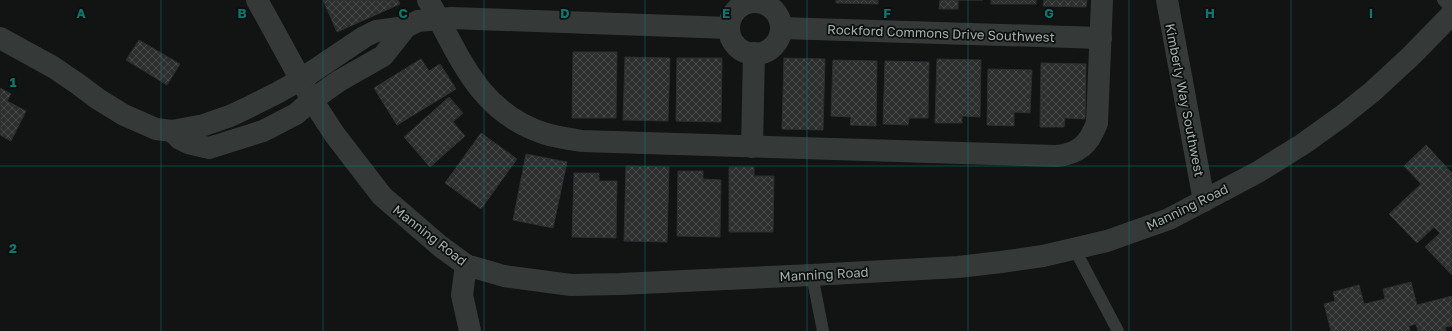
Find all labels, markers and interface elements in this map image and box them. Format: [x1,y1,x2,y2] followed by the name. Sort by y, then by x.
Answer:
[76,5,86,21] text: A
[237,5,247,21] text: B
[398,5,408,21] text: C
[560,5,570,21] text: D
[722,5,730,21] text: E
[883,5,891,21] text: F
[1044,5,1054,21] text: G
[1205,5,1215,21] text: H
[1369,5,1373,21] text: I
[827,21,1055,45] street label: Rockford Commons Drive Southwest
[1162,22,1208,178] street label: Kimberly Way Southwest
[10,74,17,90] text: 1
[1143,180,1231,234] street label: Manning Road
[390,201,470,269] street label: Manning Road
[9,240,17,256] text: 2
[779,264,869,284] street label: Manning Road

